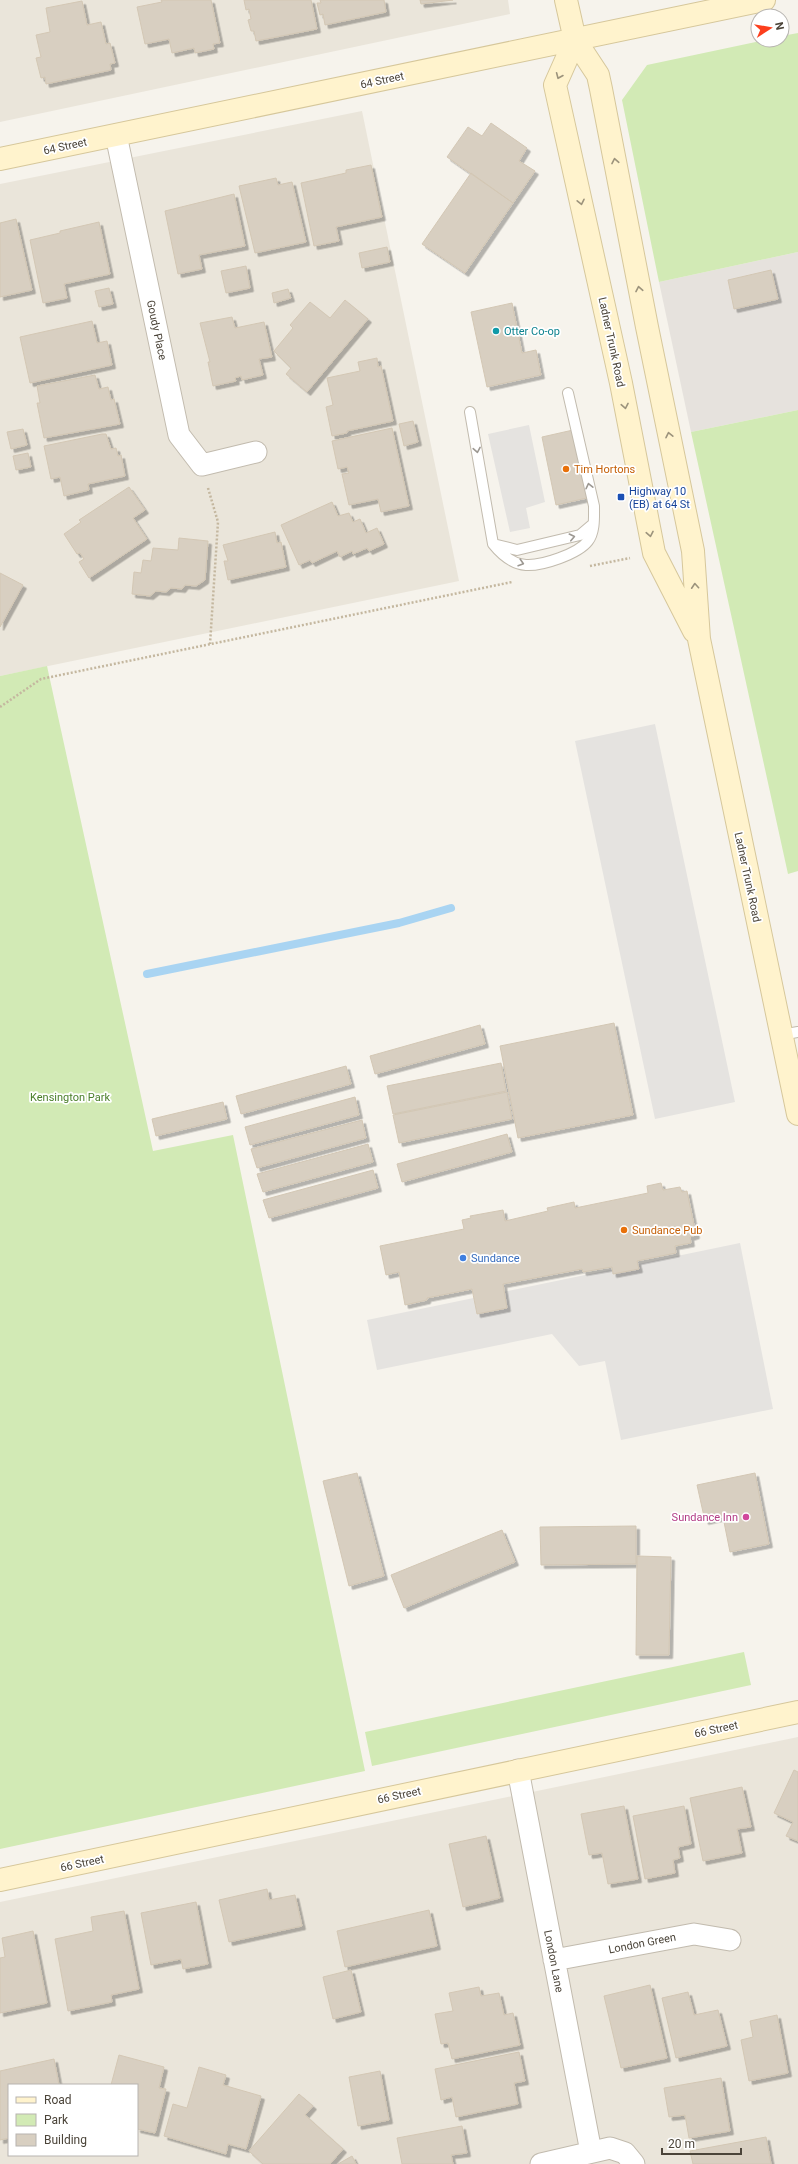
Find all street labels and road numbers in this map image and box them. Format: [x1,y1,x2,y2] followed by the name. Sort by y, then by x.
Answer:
[359,69,405,91] street label: 64 Street
[42,135,88,157] street label: 64 Street
[596,296,627,388] street label: Ladner Trunk Road
[144,299,169,362] street label: Goudy Place
[732,831,763,923] street label: Ladner Trunk Road
[693,1718,739,1740] street label: 66 Street
[376,1784,422,1806] street label: 66 Street
[59,1852,105,1874] street label: 66 Street
[541,1929,566,1994] street label: London Lane
[607,1931,677,1956] street label: London Green

